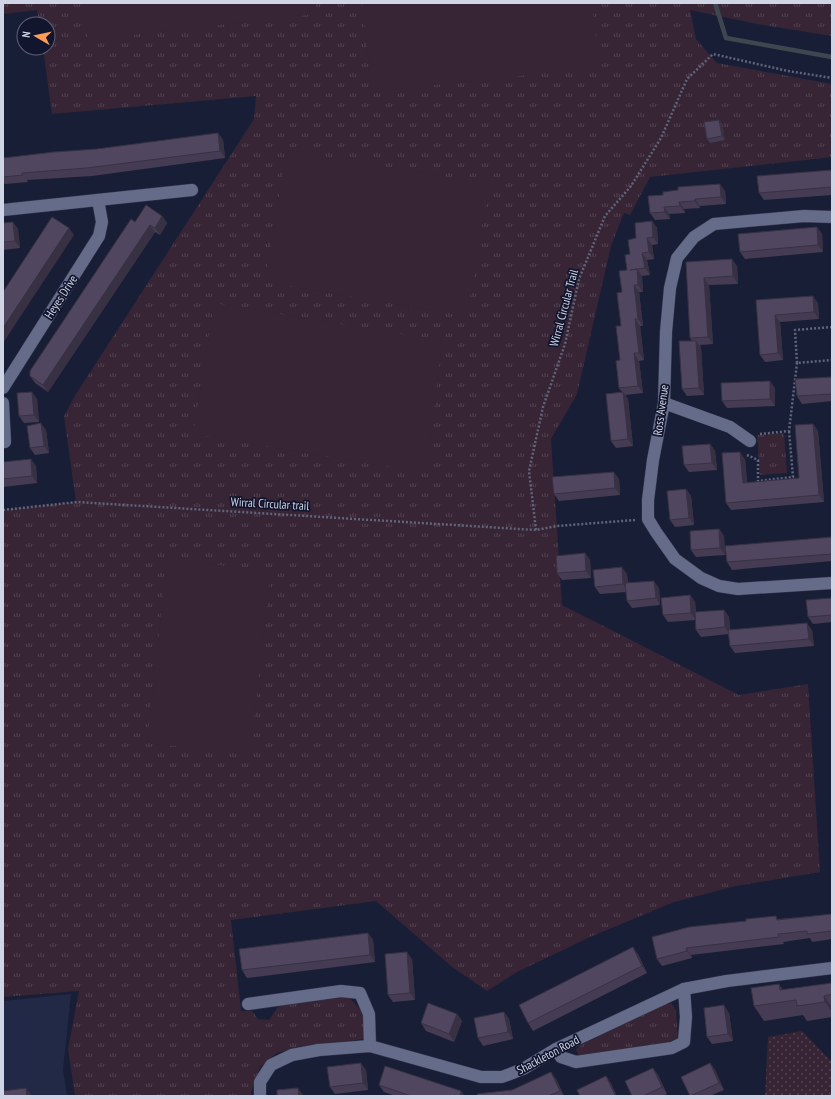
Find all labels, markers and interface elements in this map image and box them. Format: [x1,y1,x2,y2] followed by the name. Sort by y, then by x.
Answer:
[16,16,56,56] north arrow
[19,30,34,38] text: N
[546,267,581,348] street label: Wirral Circular Trail
[41,272,80,321] street label: Heyes Drive
[650,384,671,436] street label: Ross Avenue
[230,494,310,513] street label: Wirral Circular trail
[514,1032,582,1077] street label: Shackleton Road

